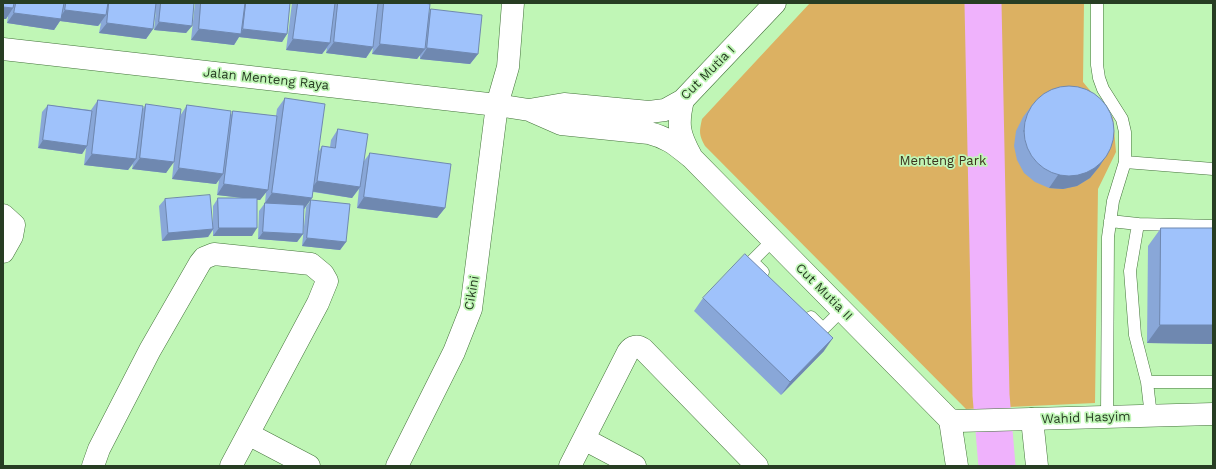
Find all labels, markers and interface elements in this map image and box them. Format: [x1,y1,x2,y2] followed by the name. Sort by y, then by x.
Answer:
[678,43,738,103] street label: Cut Mutia I
[202,65,330,93] street label: Jalan Menteng Raya
[900,153,986,169] park label: Menteng Park
[792,260,856,324] street label: Cut Mutia II
[461,275,483,311] street label: Cikini
[1041,409,1131,427] street label: Wahid Hasyim

